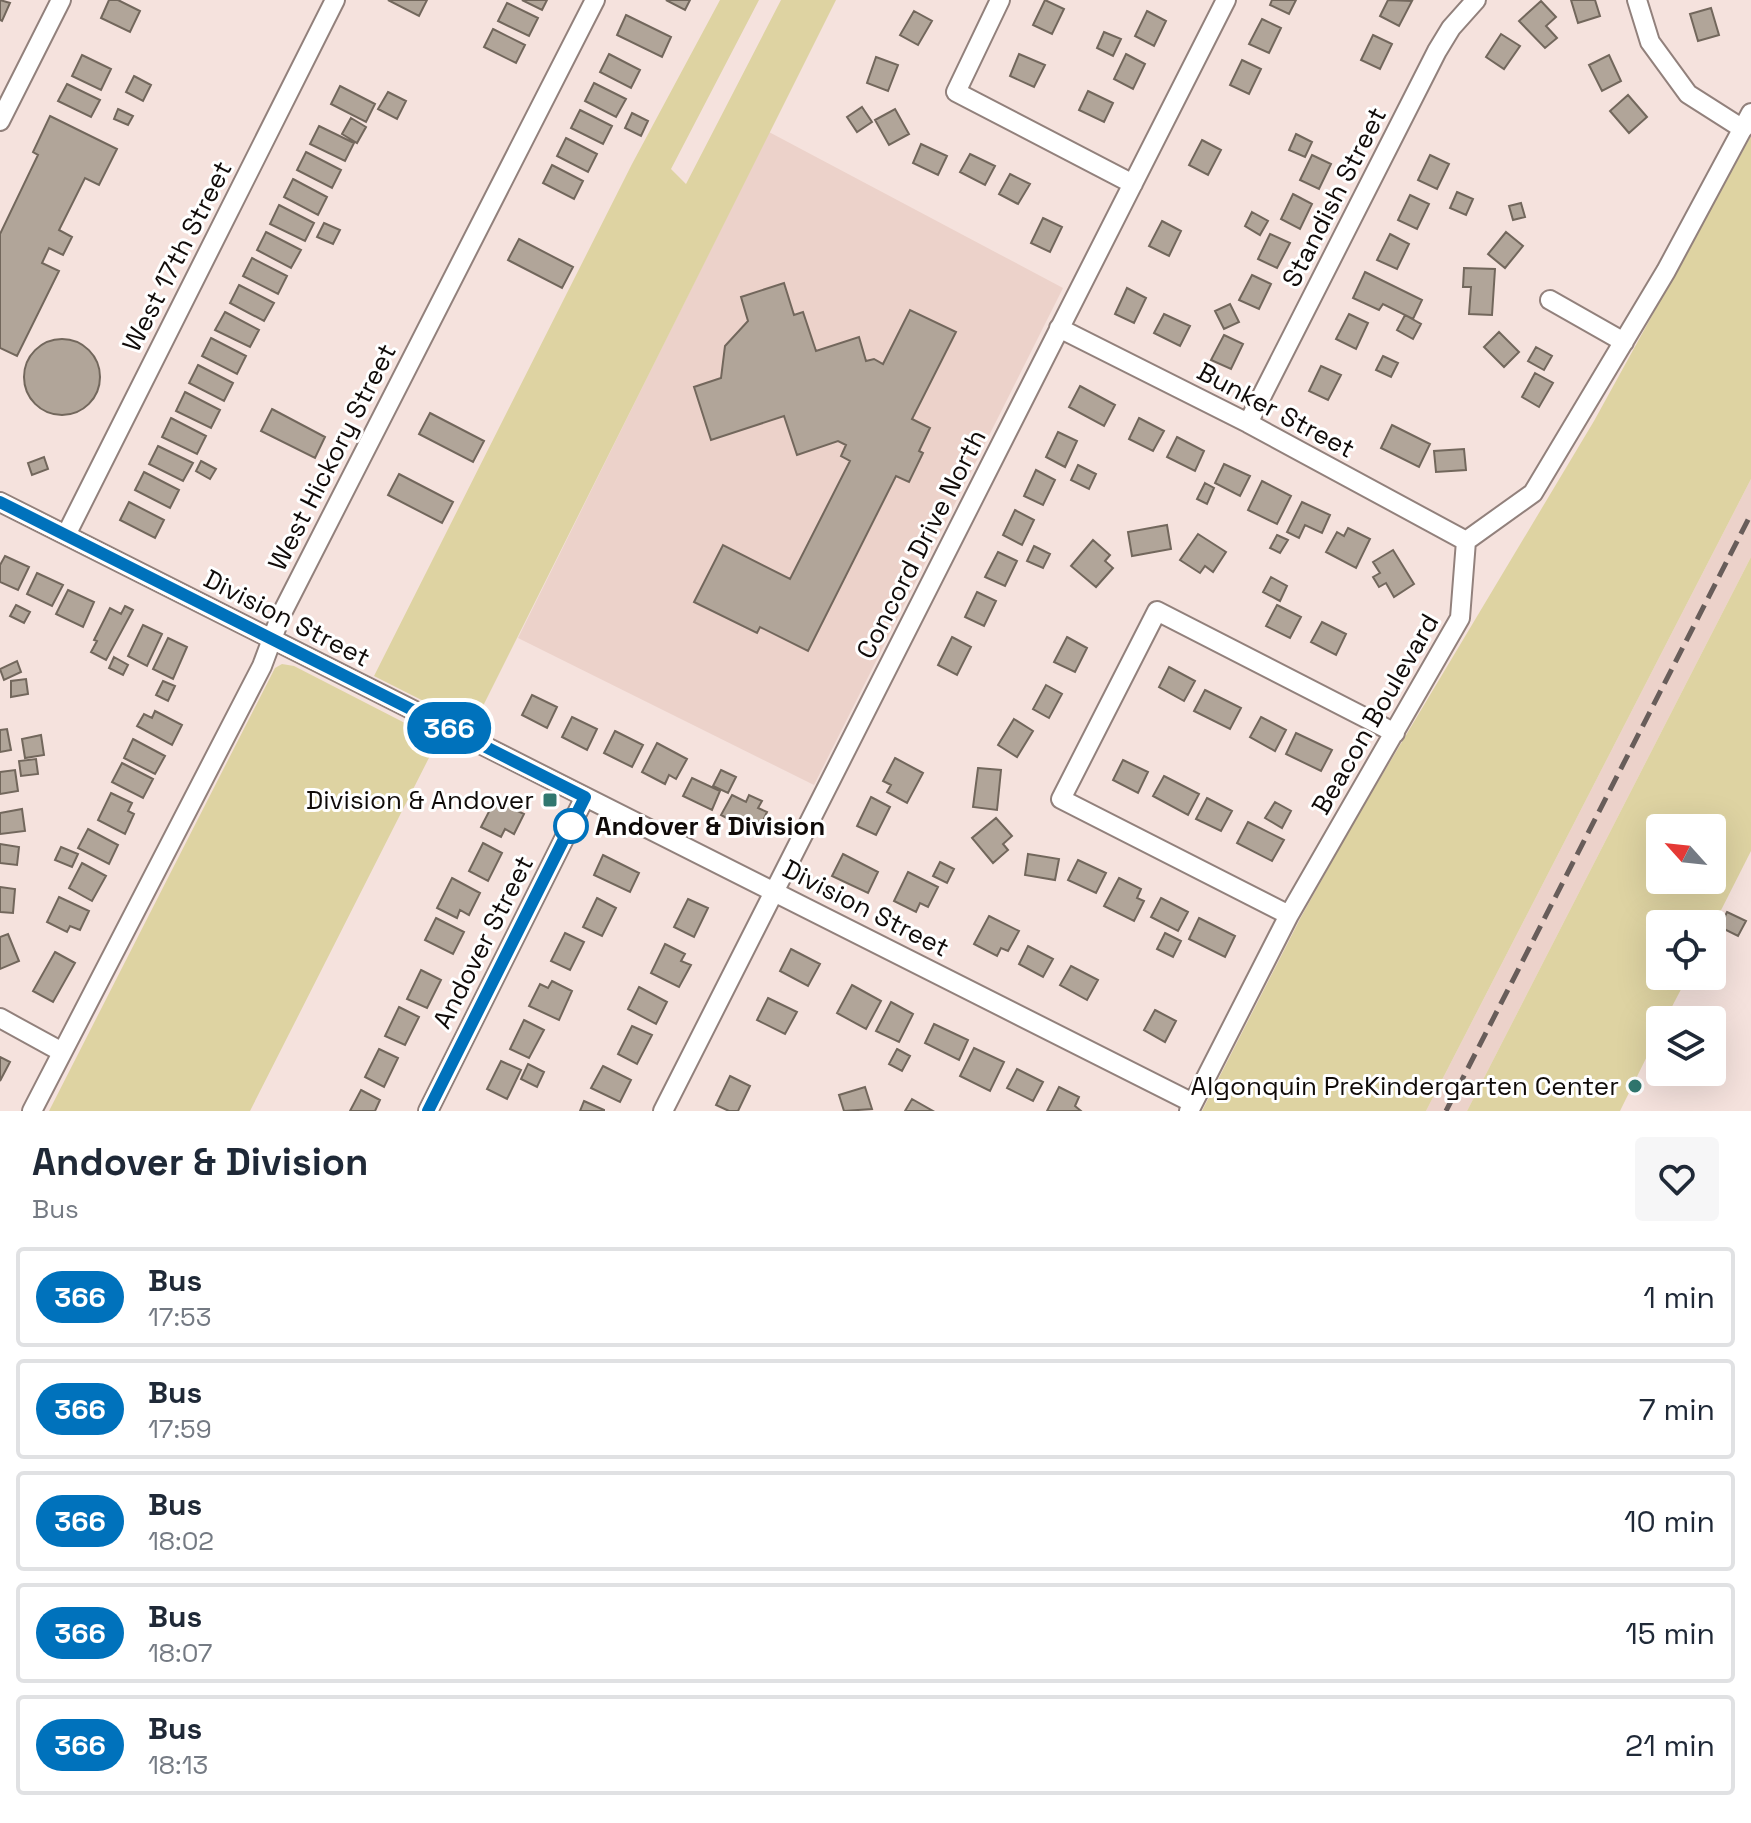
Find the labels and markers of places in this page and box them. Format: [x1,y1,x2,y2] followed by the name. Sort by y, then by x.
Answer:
[306,783,534,817] place label: Division & Andover
[541,791,559,809] marker: Division & Andover
[554,809,588,843] marker: Andover & Division
[595,809,825,843] place label: Andover & Division
[1191,1069,1619,1103] place label: Algonquin PreKindergarten Center
[1626,1077,1644,1095] marker: Algonquin PreKindergarten Center

